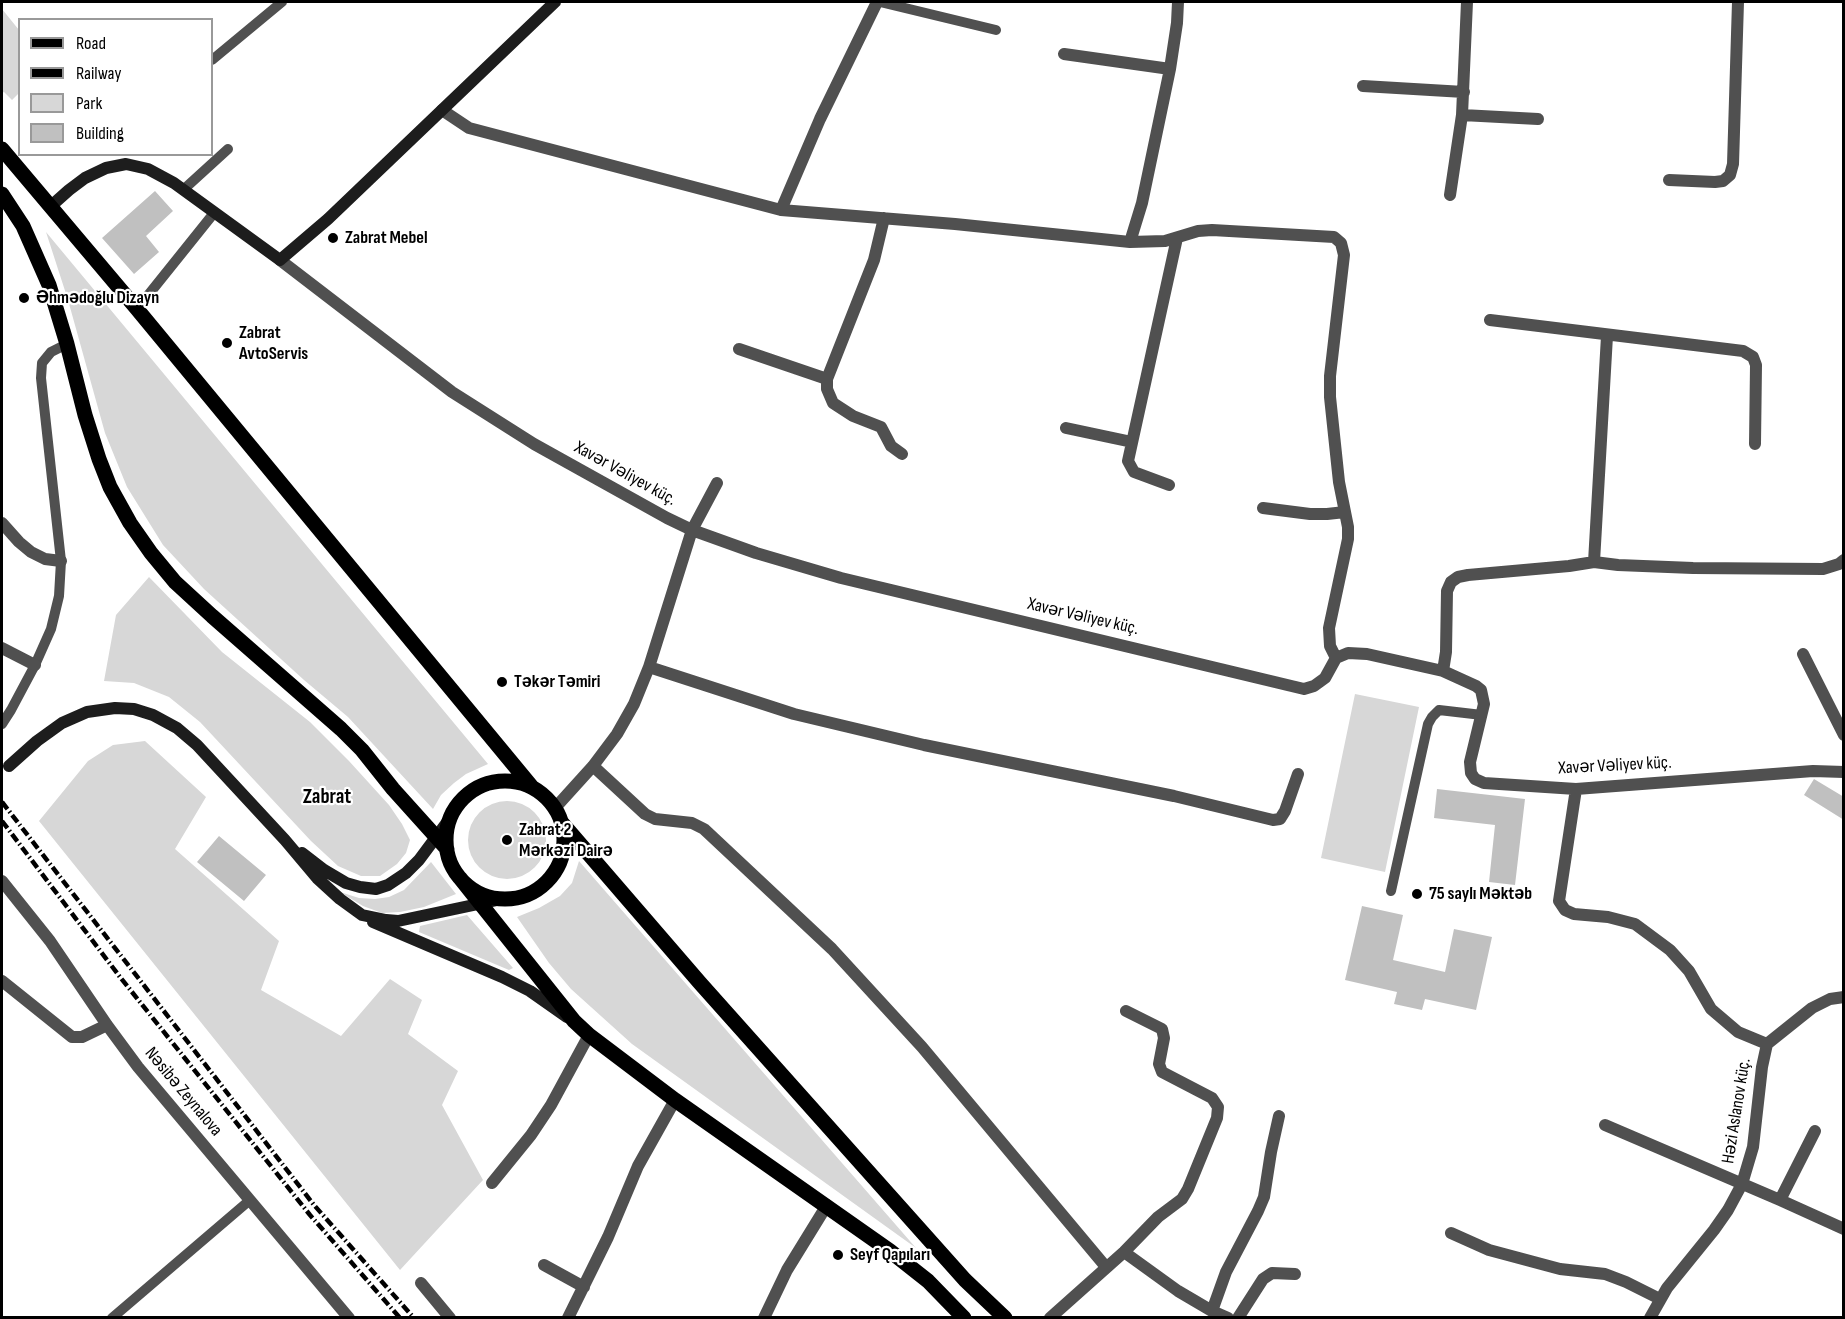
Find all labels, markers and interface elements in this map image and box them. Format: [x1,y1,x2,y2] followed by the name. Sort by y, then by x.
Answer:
[18,18,213,156] legend
[76,33,106,54] text: Road
[76,63,121,84] text: Railway
[76,93,102,114] text: Park
[76,123,124,144] text: Building
[345,227,428,249] place label: Zabrat Mebel
[326,231,340,245] marker: Zabrat Mebel
[36,287,159,309] place label: Əhmədoğlu Dizayn
[17,291,31,305] marker: Əhmədoğlu Dizayn
[239,322,308,364] place label: Zabrat AvtoServis
[220,336,234,350] marker: Zabrat AvtoServis
[570,437,680,511] street label: Xavər Vəliyev küç.
[1025,594,1141,640] street label: Xavər Vəliyev küç.
[514,671,600,693] place label: Təkər Təmiri
[495,675,509,689] marker: Təkər Təmiri
[1558,752,1672,780] street label: Xavər Vəliyev küç.
[303,785,351,811] district label: Zabrat
[519,819,613,862] place label: Zabrat 2 Mərkəzi Dairə
[500,833,514,847] marker: Zabrat 2 Mərkəzi Dairə
[1429,883,1532,905] place label: 75 saylı Məktəb
[1410,887,1424,901] marker: 75 saylı Məktəb
[140,1043,226,1141] street label: Nəsibə Zeynalova
[1718,1057,1756,1165] street label: Həzi Aslanov küç.
[850,1244,930,1266] place label: Seyf Qapıları
[831,1248,845,1262] marker: Seyf Qapıları

